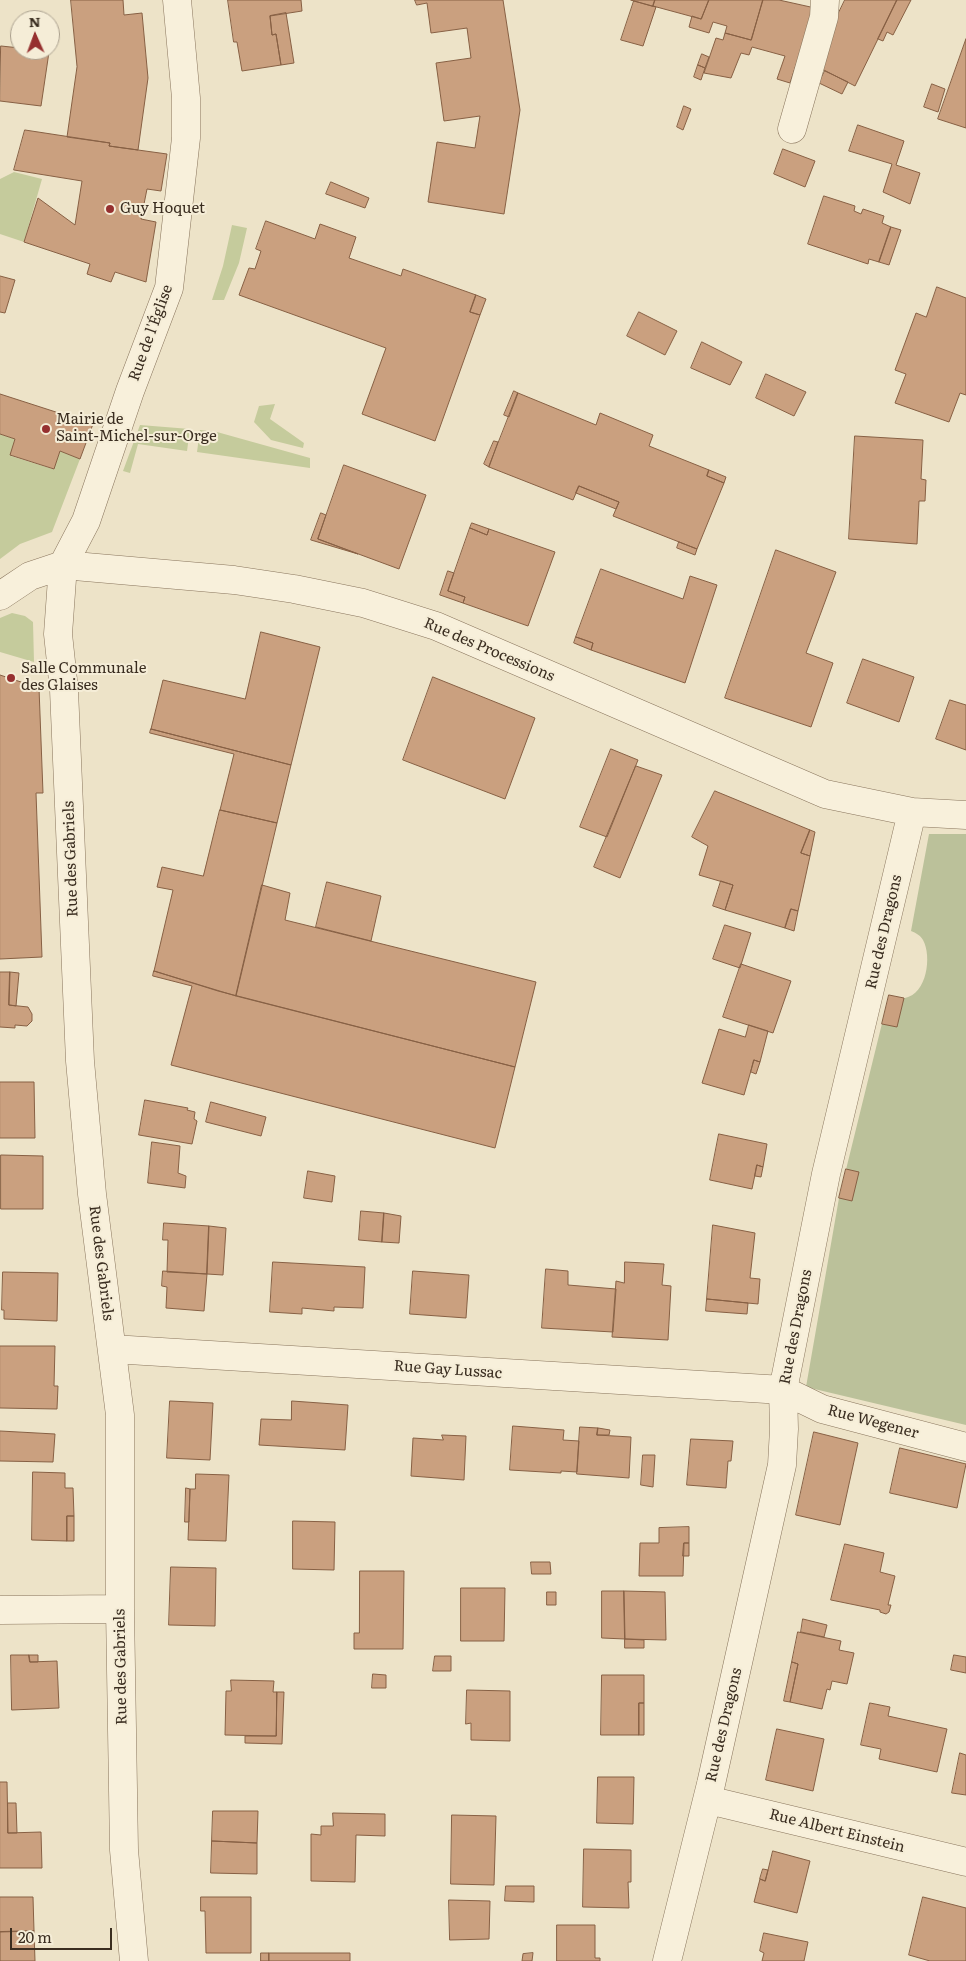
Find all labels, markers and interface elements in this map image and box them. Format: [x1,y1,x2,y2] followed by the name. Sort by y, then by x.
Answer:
[10,10,60,60] north arrow
[28,11,41,31] text: N
[120,200,205,218] place label: Guy Hoquet
[104,203,116,215] marker: Guy Hoquet
[125,282,177,384] street label: Rue de l'Église
[56,411,217,446] place label: Mairie de Saint-Michel-sur-Orge
[40,423,52,435] marker: Mairie de Saint-Michel-sur-Orge
[421,614,557,686] street label: Rue des Processions
[21,660,146,695] place label: Salle Communale des Glaises
[5,672,17,684] marker: Salle Communale des Glaises
[60,801,82,917] street label: Rue des Gabriels
[862,873,906,991] street label: Rue des Dragons
[85,1204,117,1322] street label: Rue des Gabriels
[776,1268,816,1386] street label: Rue des Dragons
[393,1357,503,1383] street label: Rue Gay Lussac
[825,1401,921,1443] street label: Rue Wegener
[111,1609,131,1725] street label: Rue des Gabriels
[702,1666,746,1784] street label: Rue des Dragons
[767,1805,907,1857] street label: Rue Albert Einstein
[12,1918,115,1950] scale bar
[18,1925,52,1948] text: 20 m

